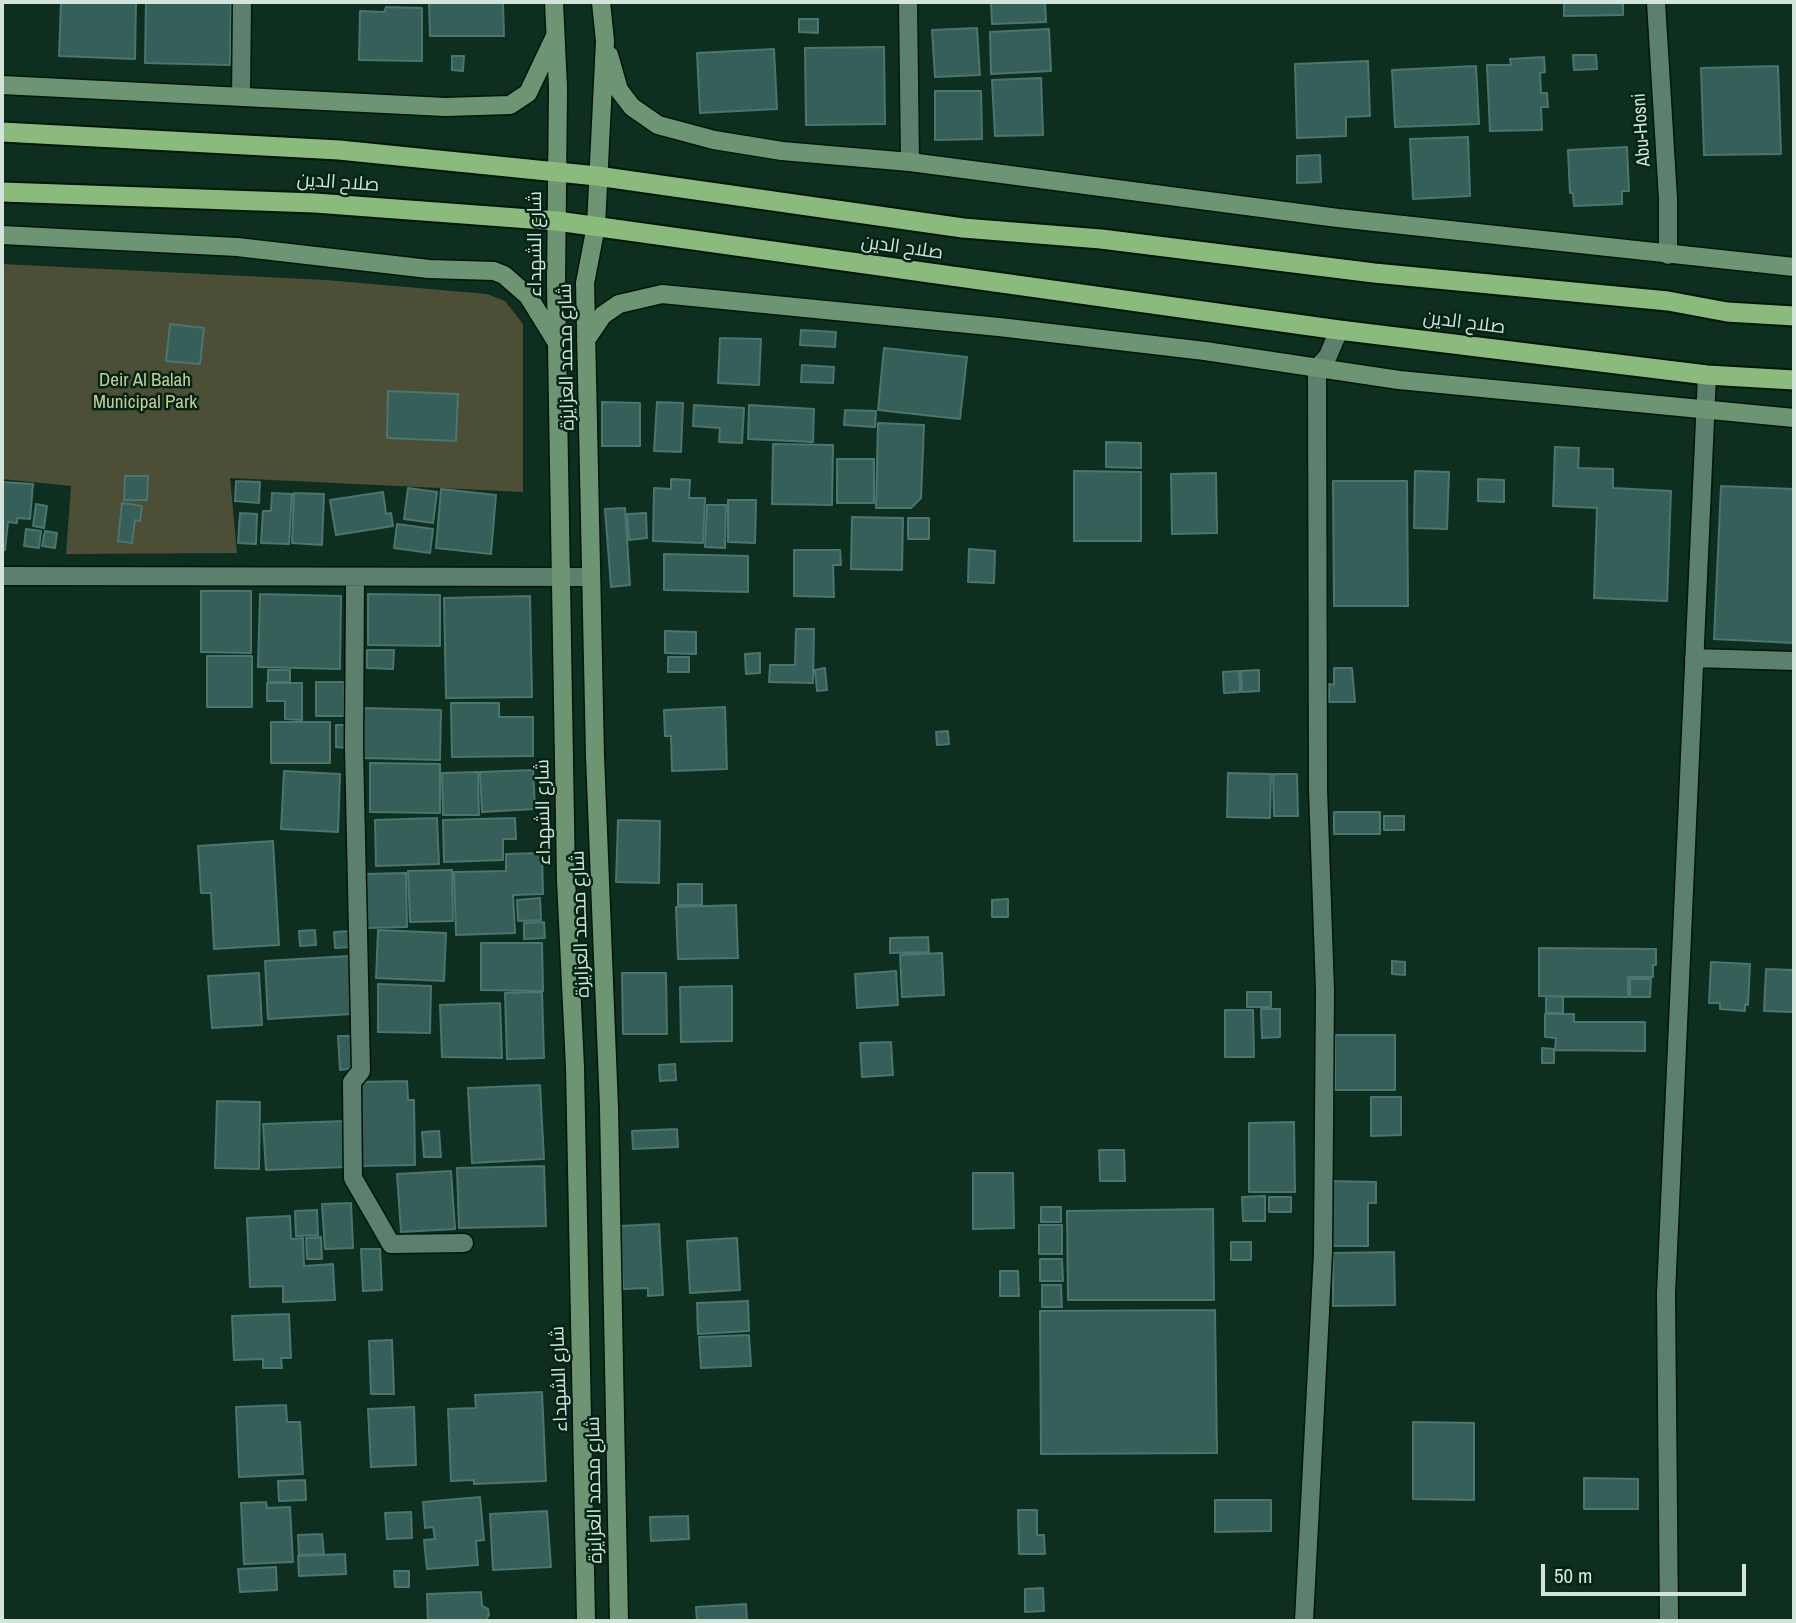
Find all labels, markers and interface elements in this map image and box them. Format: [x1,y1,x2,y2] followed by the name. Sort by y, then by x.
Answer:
[1628,92,1656,168] street label: Abu-Hosni
[296,169,380,197] street label: صلاح الدين
[525,191,547,297] street label: شارع الشهداء
[860,231,944,265] street label: صلاح الدين
[554,283,580,431] street label: شارع محمد العزايزة
[1422,307,1506,339] street label: صلاح الدين
[93,370,197,414] park label: Deir Al Balah Municipal Park
[532,759,556,865] street label: شارع الشهداء
[567,850,595,998] street label: شارع محمد العزايزة
[547,1326,573,1432] street label: شارع الشهداء
[582,1416,608,1564] street label: شارع محمد العزايزة
[1544,1550,1749,1594] scale bar
[1554,1561,1592,1590] text: 50 m

